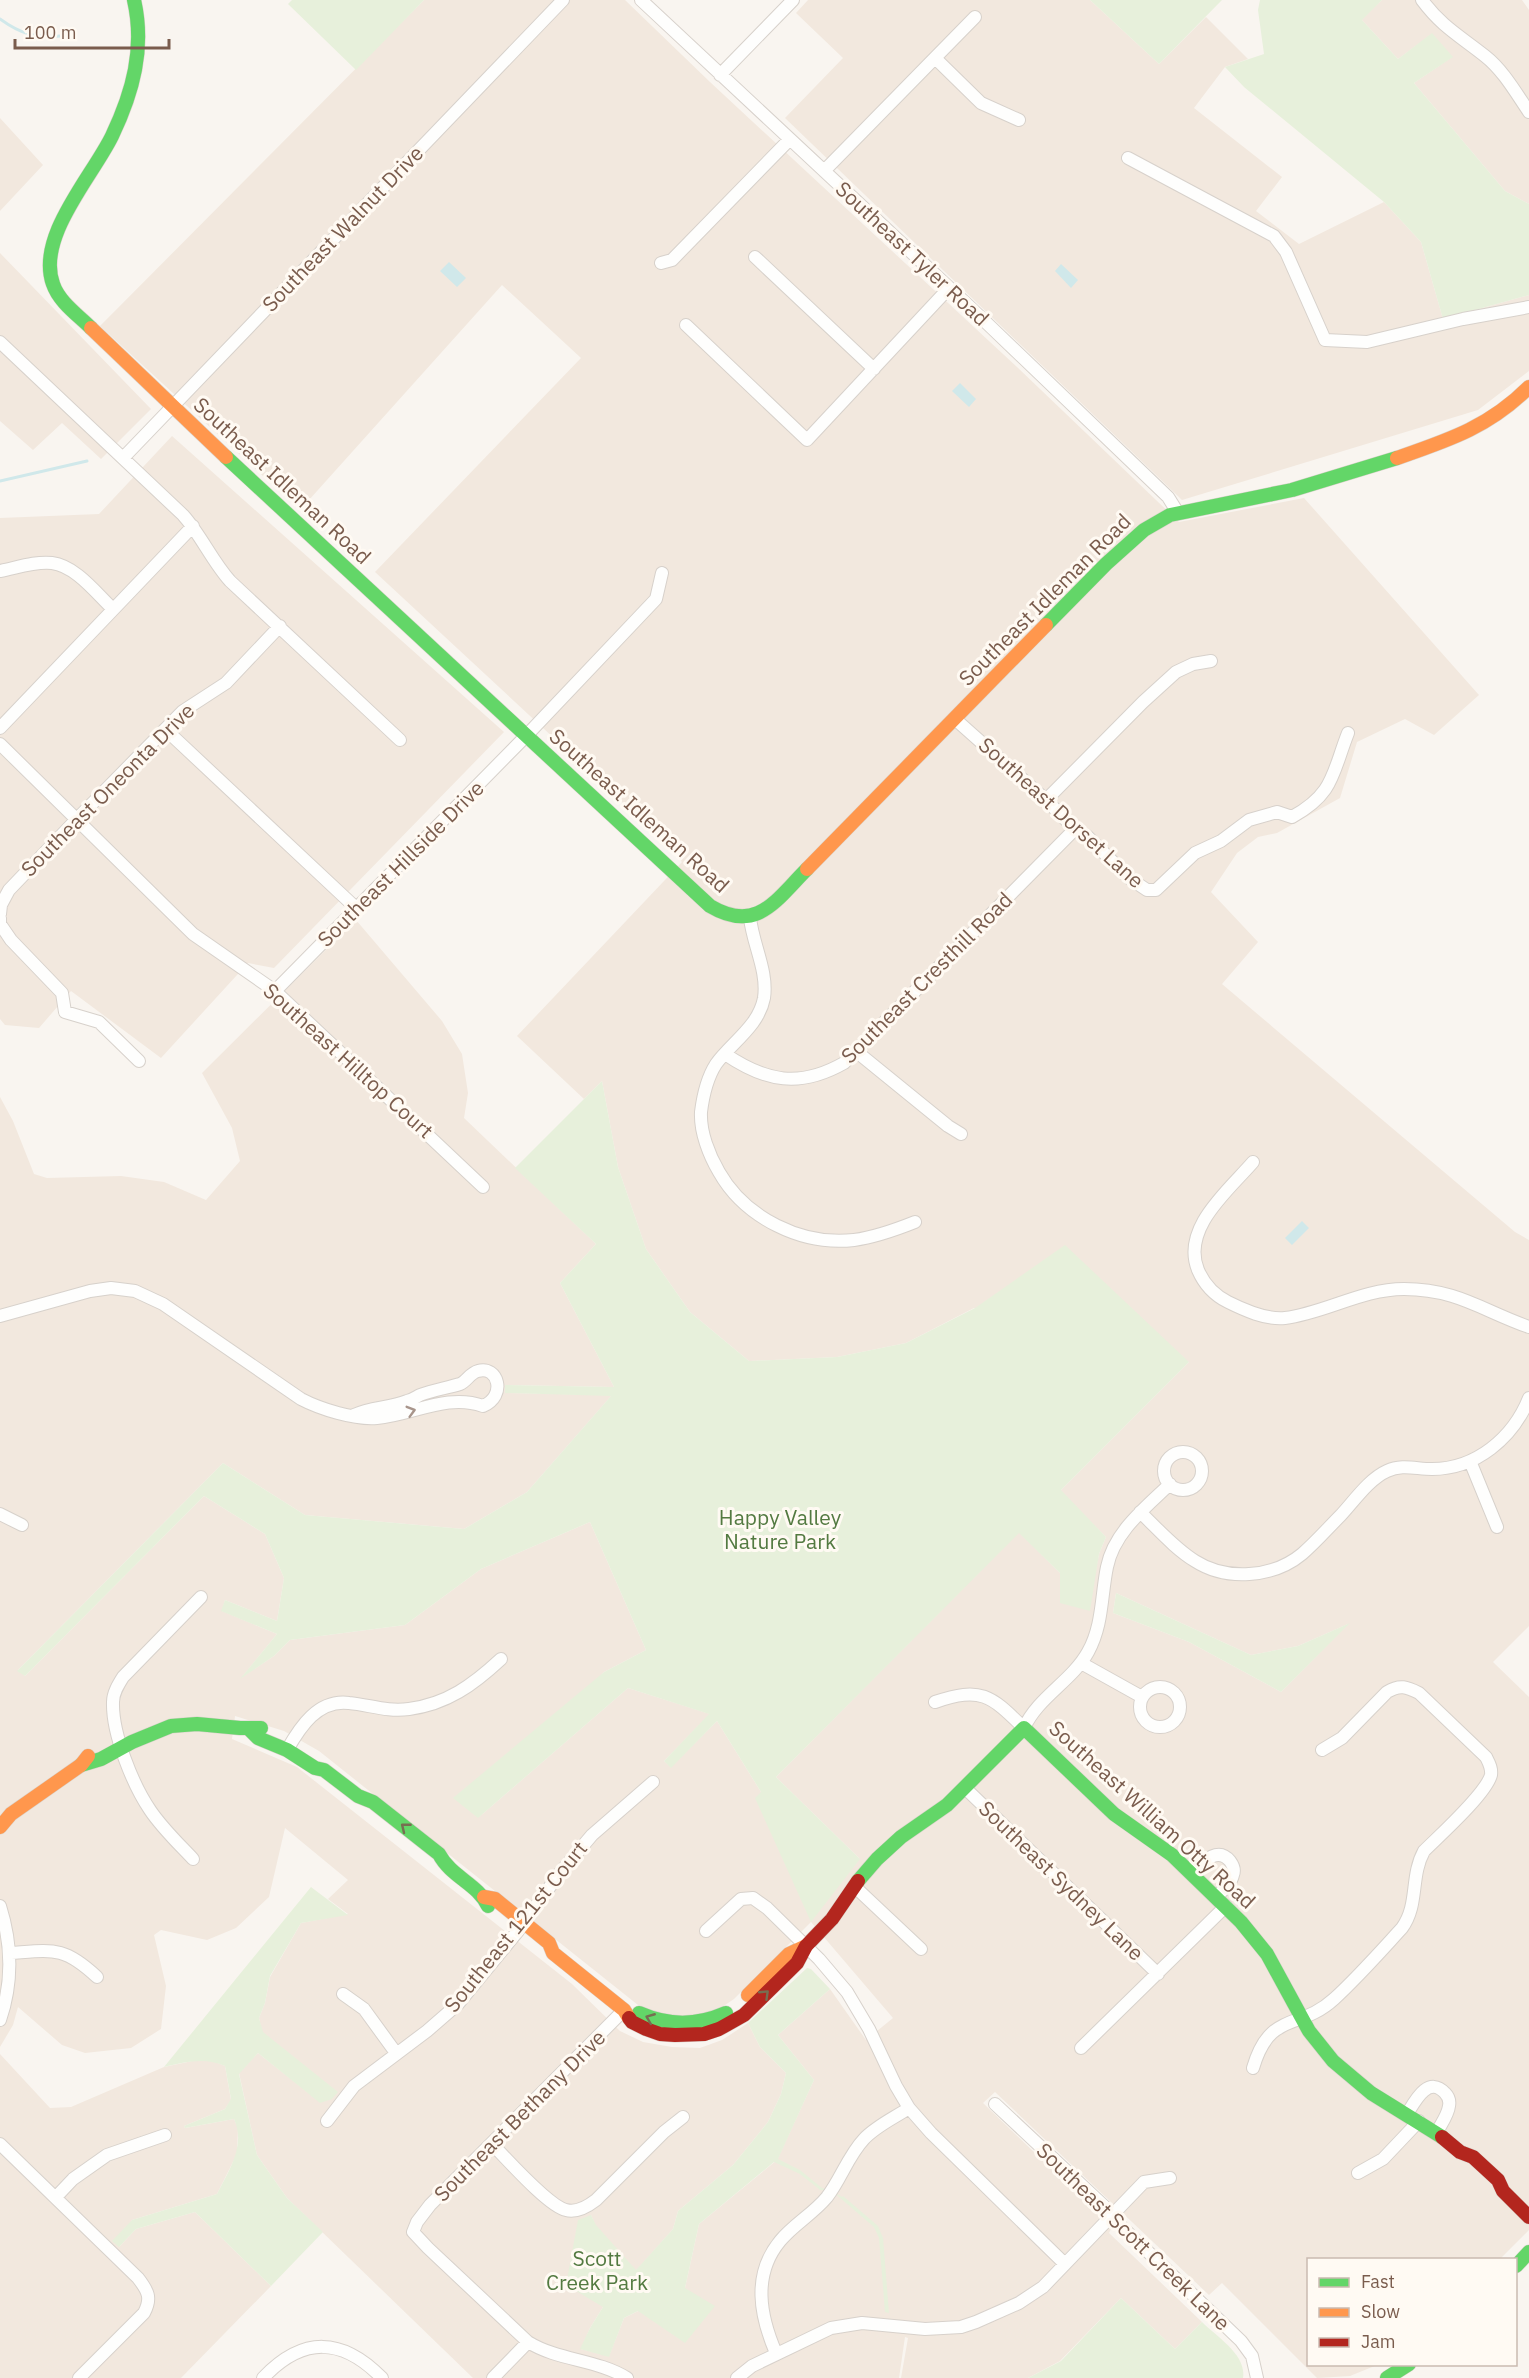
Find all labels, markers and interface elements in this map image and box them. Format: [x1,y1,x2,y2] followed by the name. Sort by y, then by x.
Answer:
[15,12,170,50] scale bar
[24,21,76,44] text: 100 m
[256,139,429,317] street label: Southeast Walnut Drive
[830,175,995,332] street label: Southeast Tyler Road
[188,391,377,570] street label: Southeast Idleman Road
[952,507,1136,691] street label: Southeast Idleman Road
[14,696,200,882] street label: Southeast Oneonta Drive
[544,722,736,899] street label: Southeast Idleman Road
[973,731,1150,894] street label: Southeast Dorset Lane
[311,774,490,953] street label: Southeast Hillside Drive
[834,885,1018,1069] street label: Southeast Cresthill Road
[258,976,440,1144] street label: Southeast Hilltop Court
[405,1406,416,1418] one-way arrow
[719,1503,842,1555] park label: Happy Valley Nature Park
[1044,1714,1262,1914] street label: Southeast William Otty Road
[973,1794,1150,1966] street label: Southeast Sydney Lane
[401,1823,412,1834] one-way arrow
[437,1835,593,2018] street label: Southeast 121st Court
[758,1991,769,2002] one-way arrow
[645,2013,656,2025] one-way arrow
[427,2023,611,2207] street label: Southeast Bethany Drive
[1031,2136,1237,2336] street label: Southeast Scott Creek Lane
[546,2244,648,2296] park label: Scott Creek Park
[1307,2258,1517,2366] legend
[1361,2270,1395,2293] text: Fast
[1361,2300,1400,2323] text: Slow
[1361,2330,1396,2353] text: Jam

